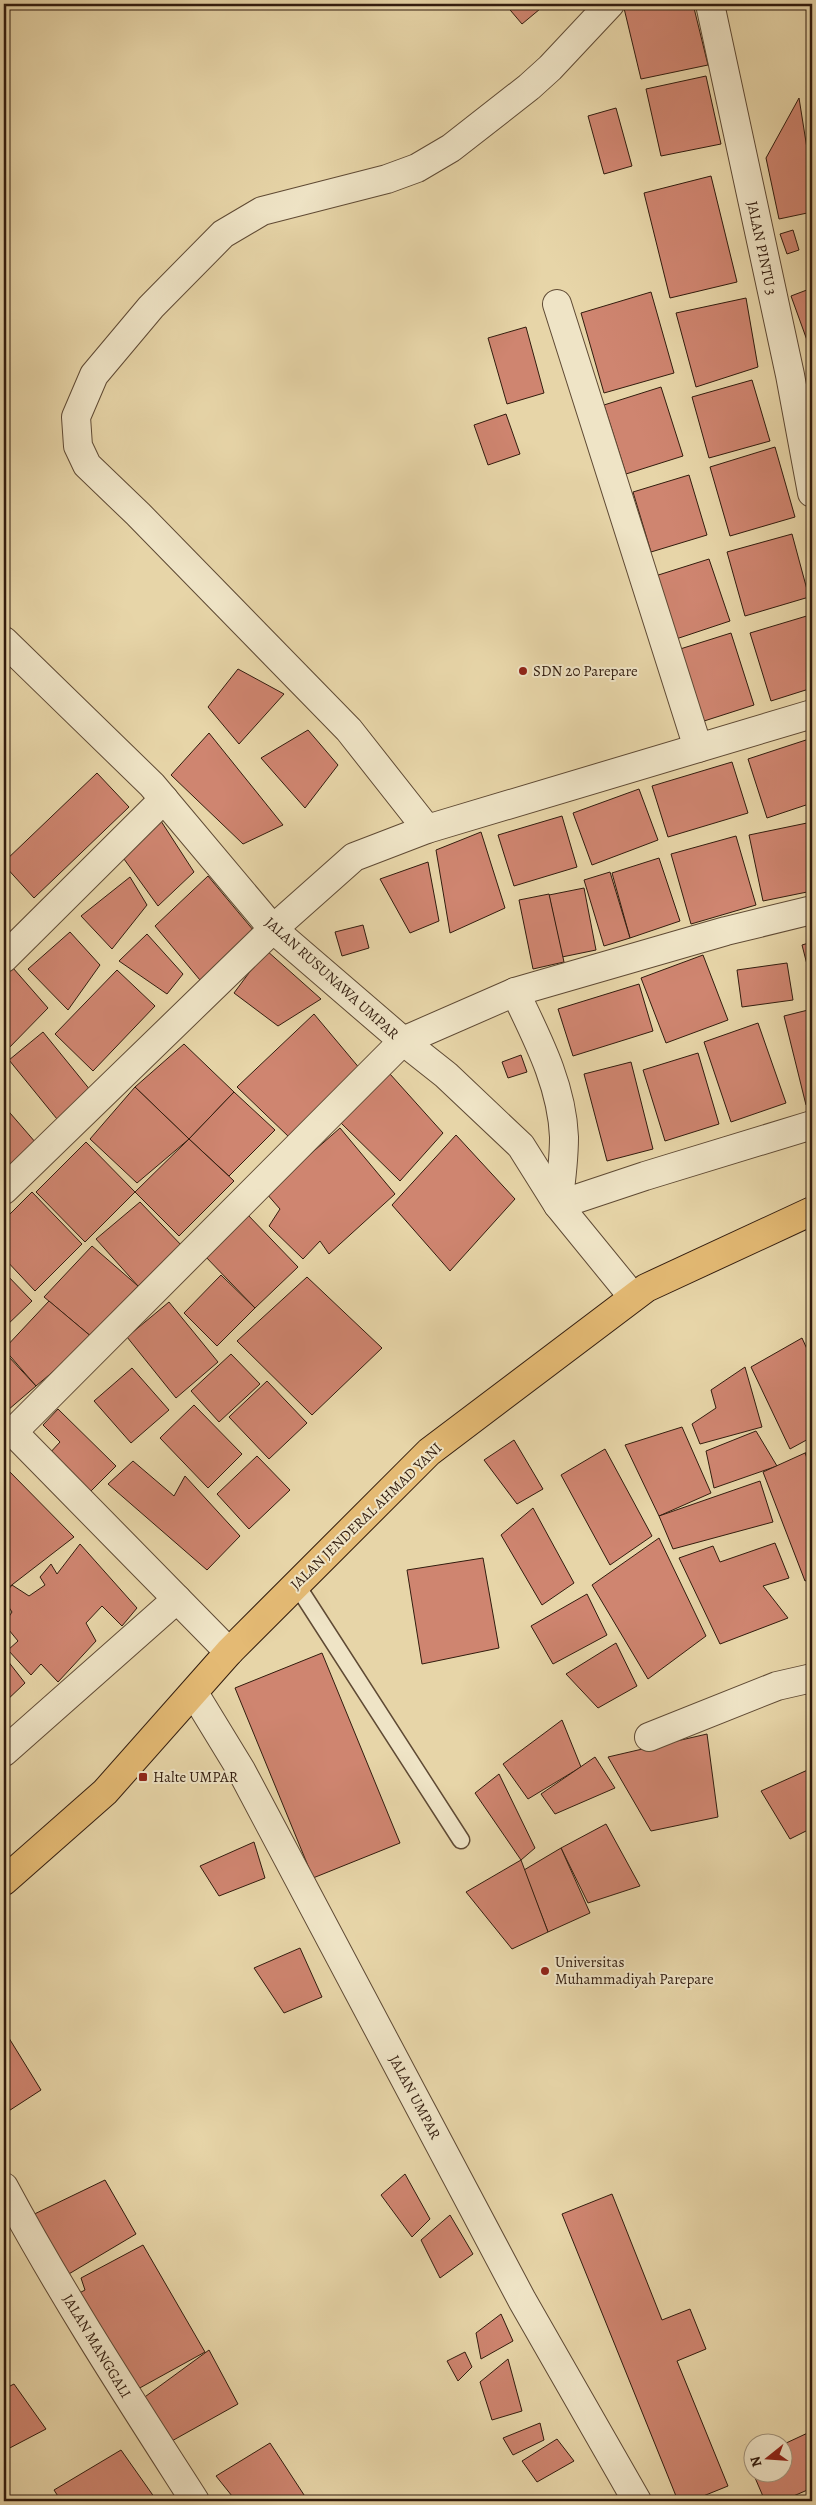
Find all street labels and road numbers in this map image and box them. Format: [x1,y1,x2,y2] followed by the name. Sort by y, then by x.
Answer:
[742,199,782,297] street label: JALAN PINTU 3
[261,912,404,1044] street label: JALAN RUSUNAWA UMPAR
[286,1438,446,1594] street label: JALAN JENDERAL AHMAD YANI
[384,2051,446,2143] street label: JALAN UMPAR
[58,2290,136,2402] street label: JALAN MANGGALI

